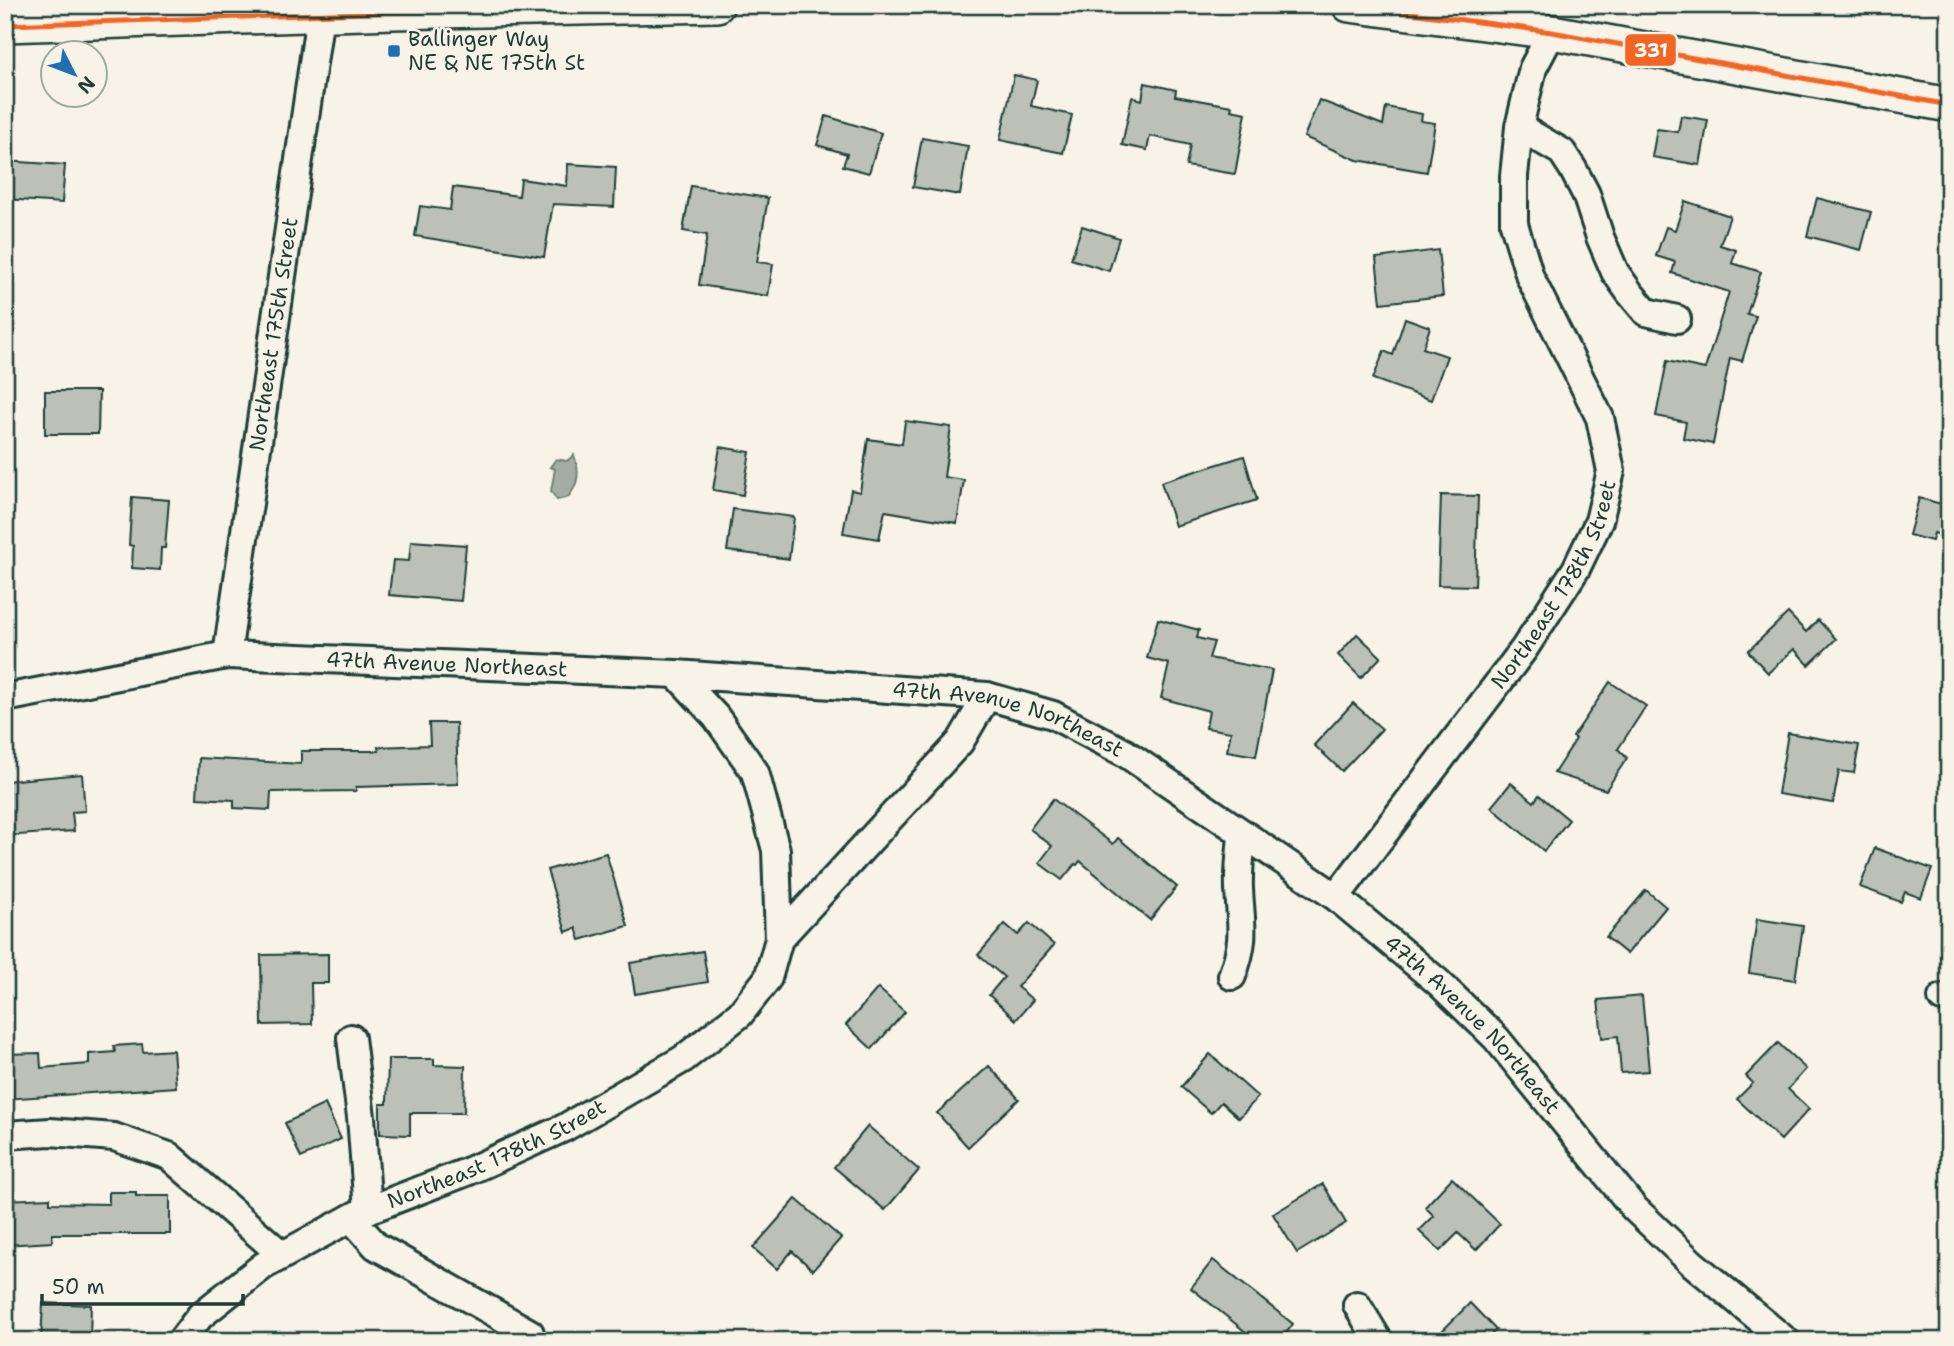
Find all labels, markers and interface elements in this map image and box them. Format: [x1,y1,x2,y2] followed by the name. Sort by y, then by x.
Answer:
[408,25,585,77] place label: Ballinger Way NE & NE 175th St
[1624,33,1677,67] line badge: 331
[38,38,108,108] north arrow
[1634,38,1668,63] text: 331
[386,43,402,59] marker: Ballinger Way NE & NE 175th St
[72,71,101,99] text: N
[243,216,304,453] street label: Northeast 175th Street
[1485,477,1622,695] street label: Northeast 178th Street
[326,645,568,683] street label: 47th Avenue Northeast
[891,675,1128,764] street label: 47th Avenue Northeast
[1378,929,1566,1120] street label: 47th Avenue Northeast
[383,1093,611,1215] street label: Northeast 178th Street
[42,1262,243,1306] scale bar
[52,1273,105,1301] text: 50 m

